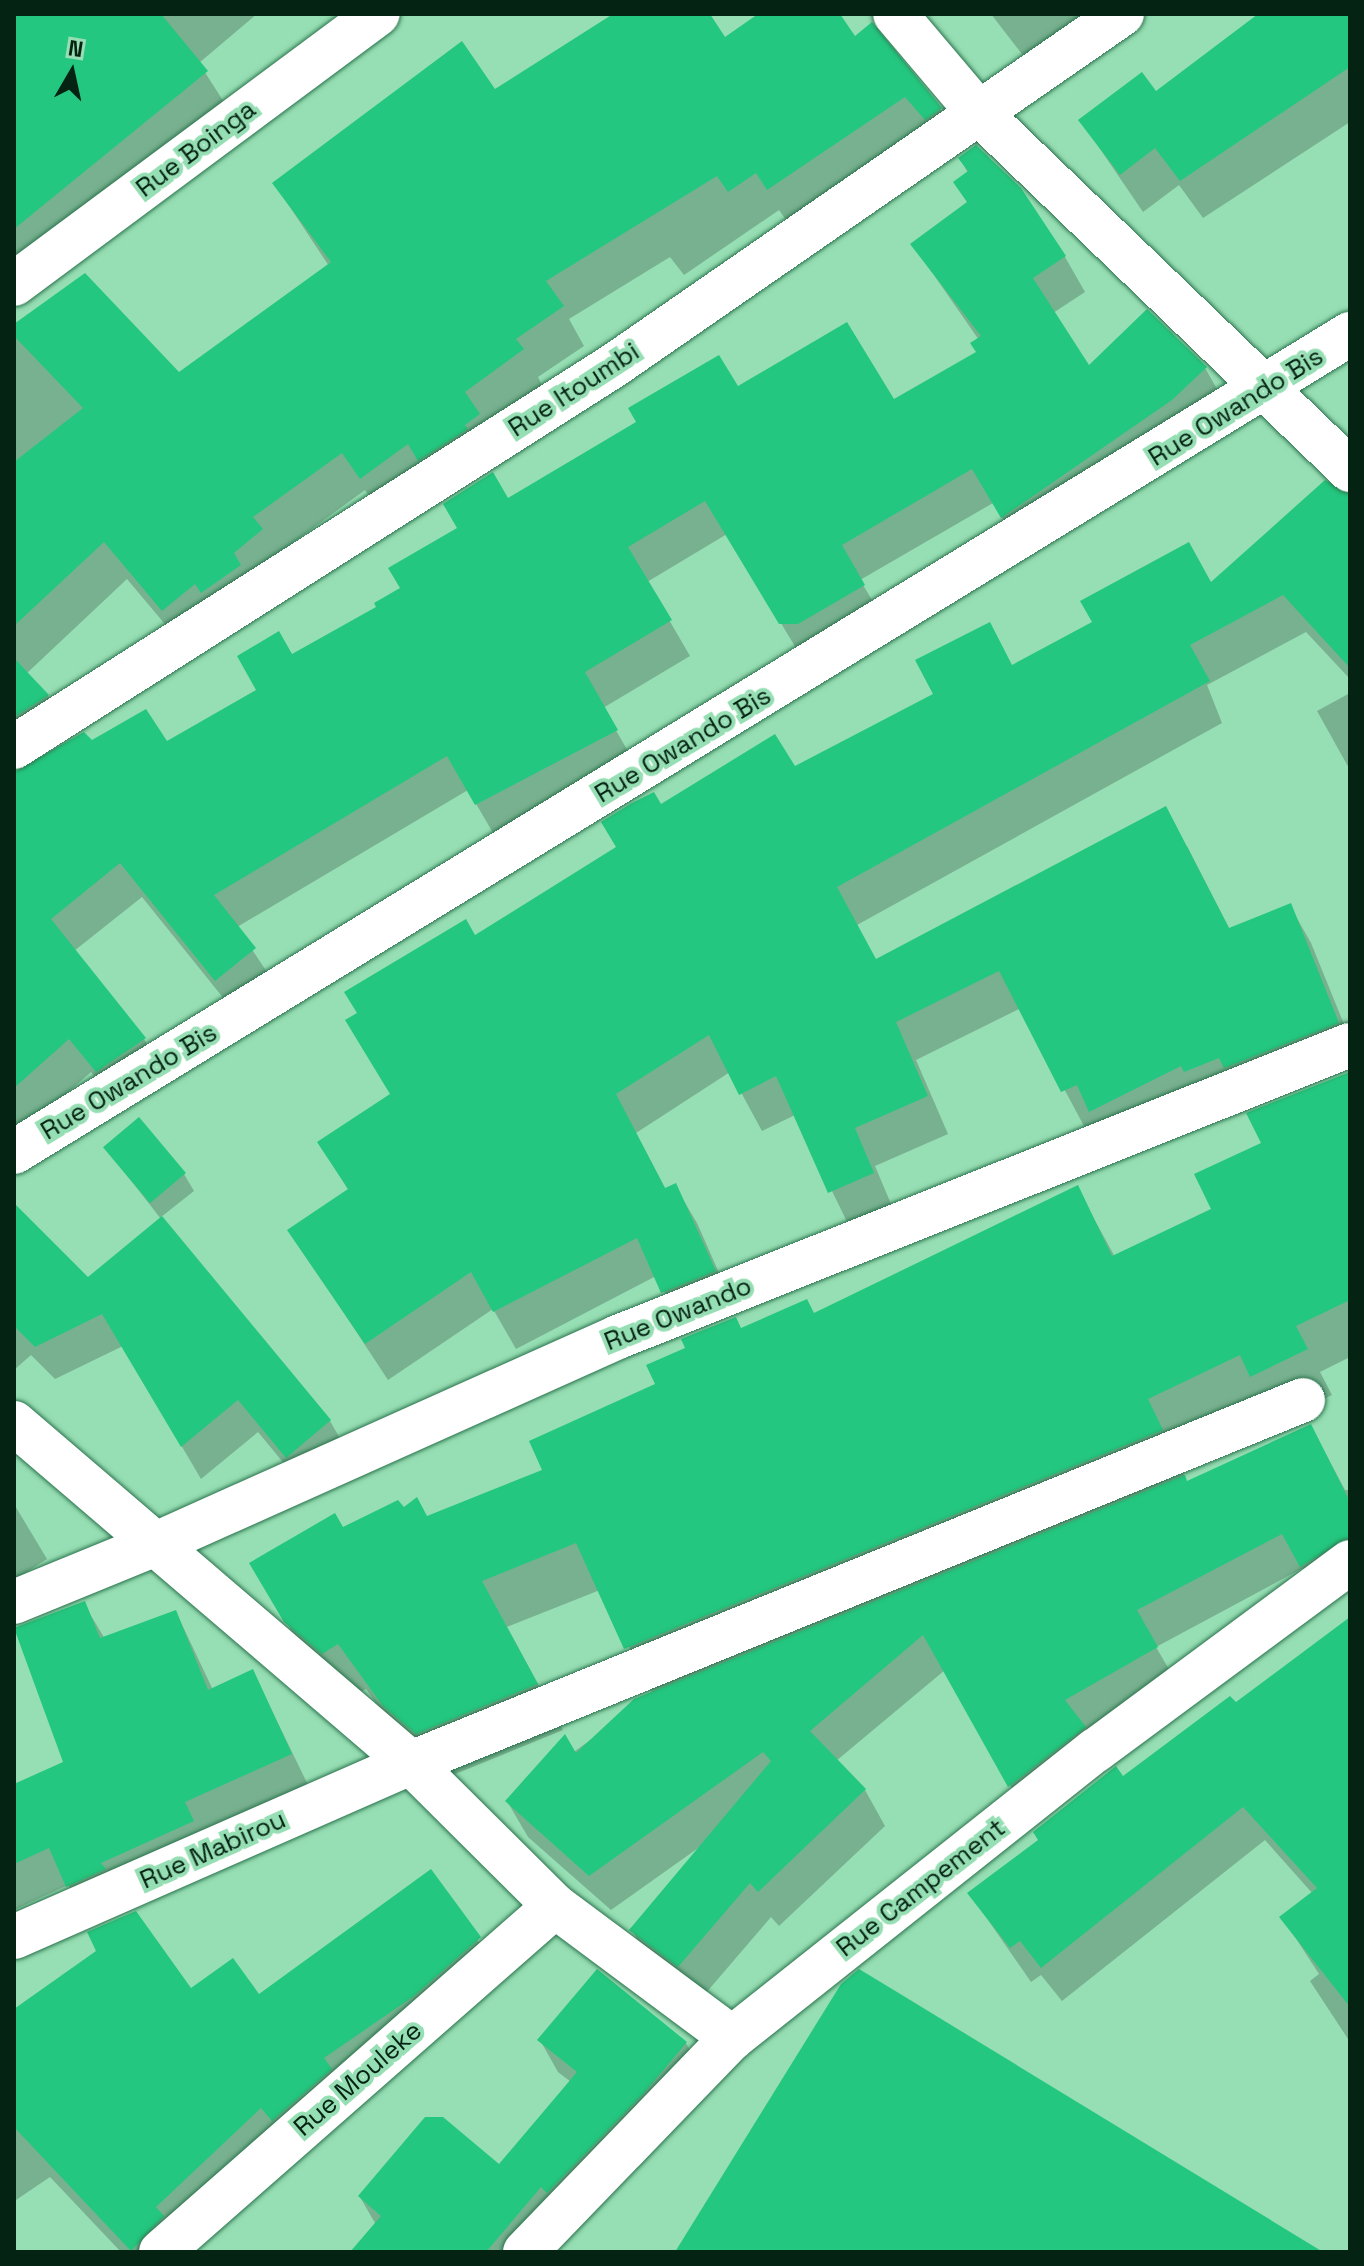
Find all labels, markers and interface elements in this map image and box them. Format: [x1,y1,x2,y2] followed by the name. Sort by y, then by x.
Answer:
[32,32,112,112] north arrow
[66,33,85,63] text: N
[130,94,262,204] street label: Rue Boinga
[503,336,645,444] street label: Rue Itoumbi
[1143,341,1329,473] street label: Rue Owando Bis
[589,680,777,810] street label: Rue Owando Bis
[35,1017,223,1147] street label: Rue Owando Bis
[600,1270,756,1358] street label: Rue Owando
[135,1804,291,1896] street label: Rue Mabirou
[830,1812,1012,1964] street label: Rue Campement
[288,2015,428,2143] street label: Rue Mouleke

